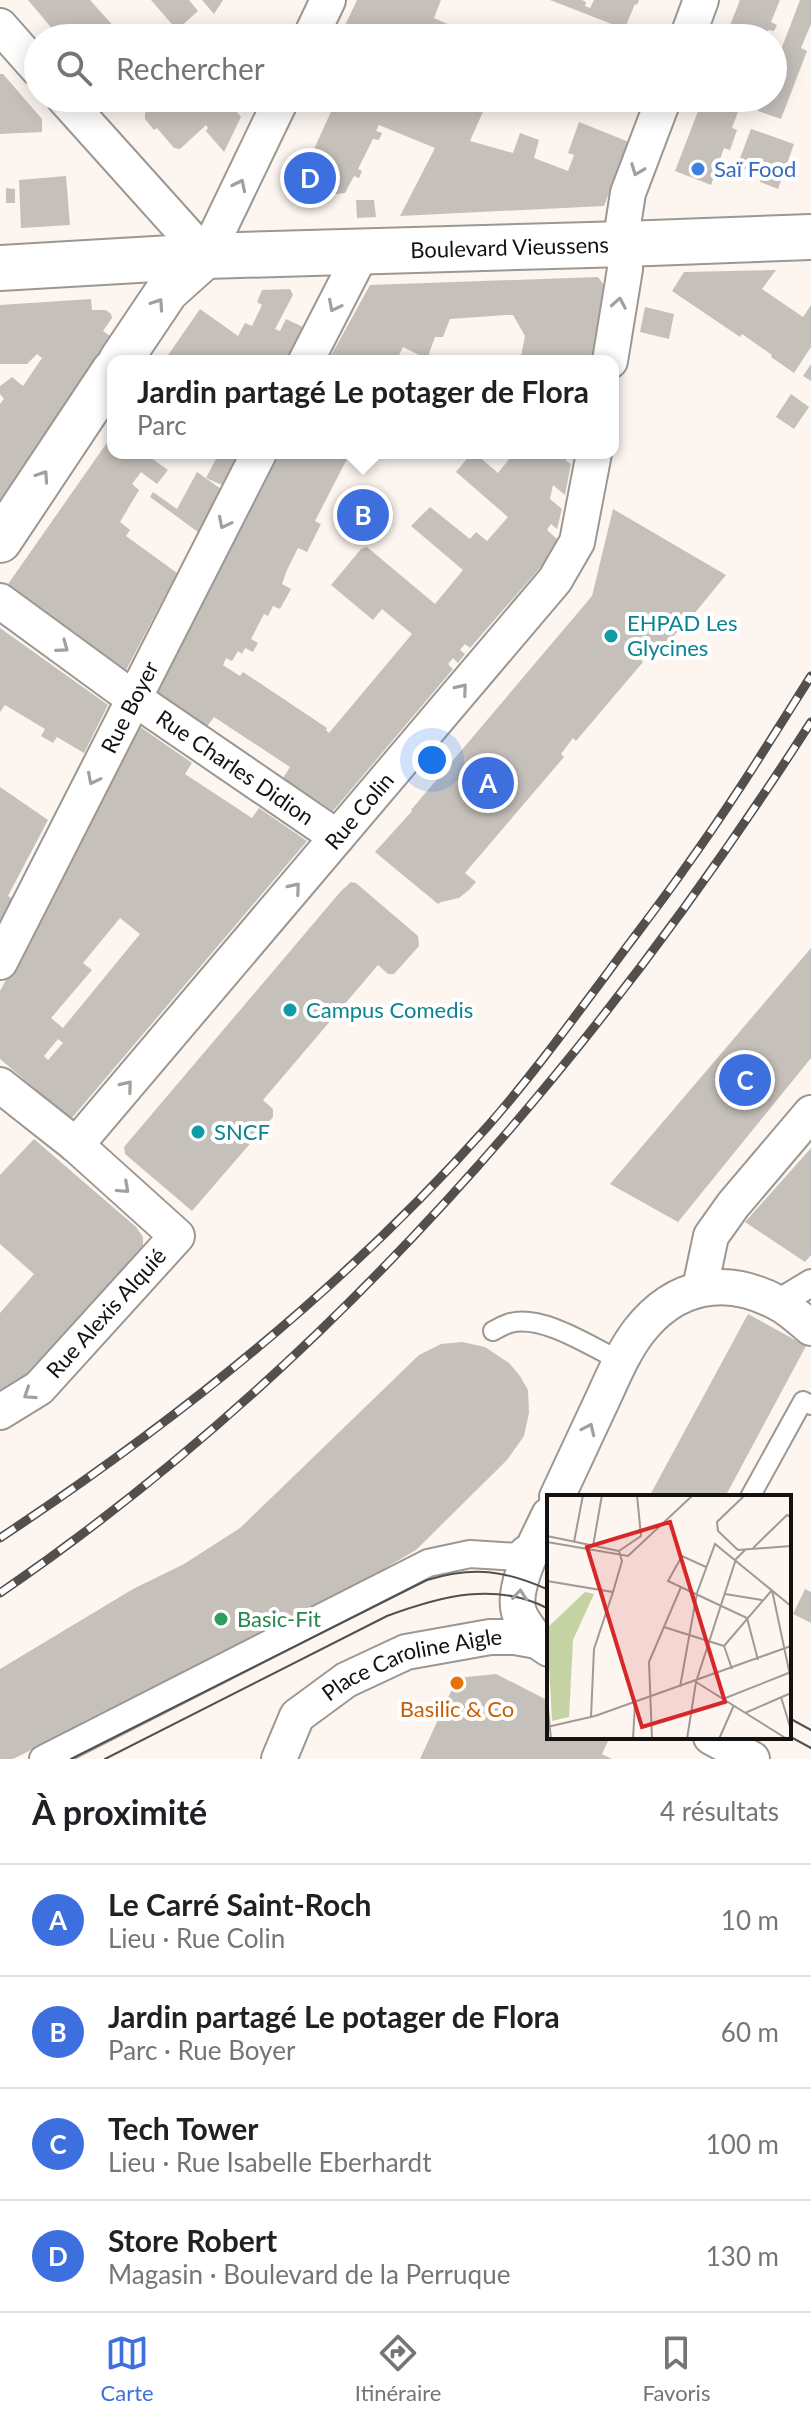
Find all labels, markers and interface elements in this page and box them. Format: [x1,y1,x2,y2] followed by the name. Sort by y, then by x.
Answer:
[24,24,787,112] search box
[52,46,96,90] icon: search
[116,50,265,86] text: Rechercher
[284,148,336,208] pin: D
[714,155,796,182] place label: Saï Food
[689,160,707,178] marker: Saï Food
[630,162,647,176] one-way arrow
[230,179,246,193] one-way arrow
[410,230,609,263] street label: Boulevard Vieussens
[610,296,627,310] one-way arrow
[148,298,163,312] one-way arrow
[328,298,344,313] one-way arrow
[107,355,619,459] popup
[137,373,589,409] text: Jardin partagé Le potager de Flora
[137,409,187,441] text: Parc
[33,471,48,485] one-way arrow
[337,485,389,545] pin: B
[218,514,233,529] one-way arrow
[627,609,738,661] place label: EHPAD Les Glycines
[602,627,620,645] marker: EHPAD Les Glycines
[55,637,69,652] one-way arrow
[95,656,164,757] street label: Rue Boyer
[452,683,467,698] one-way arrow
[151,704,319,830] street label: Rue Charles Didion
[412,740,452,780] your location
[462,753,514,813] pin: A
[319,767,399,855] street label: Rue Colin
[87,771,103,786] one-way arrow
[285,882,300,897] one-way arrow
[306,996,473,1023] place label: Campus Comedis
[281,1001,299,1019] marker: Campus Comedis
[719,1050,771,1110] pin: C
[117,1081,132,1095] one-way arrow
[214,1118,270,1145] place label: SNCF
[189,1123,207,1141] marker: SNCF
[115,1179,130,1193] one-way arrow
[40,1242,171,1383] street label: Rue Alexis Alquié
[23,1384,37,1399] one-way arrow
[579,1423,595,1437] one-way arrow
[547,1495,791,1739] inset map
[511,1589,528,1602] one-way arrow
[237,1605,321,1632] place label: Basic-Fit
[212,1610,230,1628] marker: Basic-Fit
[316,1623,502,1706] street label: Place Caroline Aigle
[448,1674,466,1692] marker: Basilic & Co
[400,1695,514,1722] place label: Basilic & Co
[32,1791,207,1832] text: À proximité
[660,1795,779,1827] text: 4 résultats
[108,1886,372,1922] text: Le Carré Saint-Roch
[49,1904,67,1936] text: A
[721,1904,779,1936] text: 10 m
[108,1922,285,1954] text: Lieu · Rue Colin
[108,1998,560,2034] text: Jardin partagé Le potager de Flora
[49,2016,67,2048] text: B
[721,2016,779,2048] text: 60 m
[108,2034,295,2066] text: Parc · Rue Boyer
[108,2110,259,2146] text: Tech Tower
[49,2128,67,2160] text: C
[706,2128,779,2160] text: 100 m
[108,2146,431,2178] text: Lieu · Rue Isabelle Eberhardt
[108,2222,277,2258] text: Store Robert
[48,2240,68,2272] text: D
[706,2240,779,2272] text: 130 m
[108,2258,510,2290] text: Magasin · Boulevard de la Perruque
[101,2331,154,2406] tab: Carte
[355,2331,441,2406] tab: Itinéraire
[643,2331,710,2406] tab: Favoris

